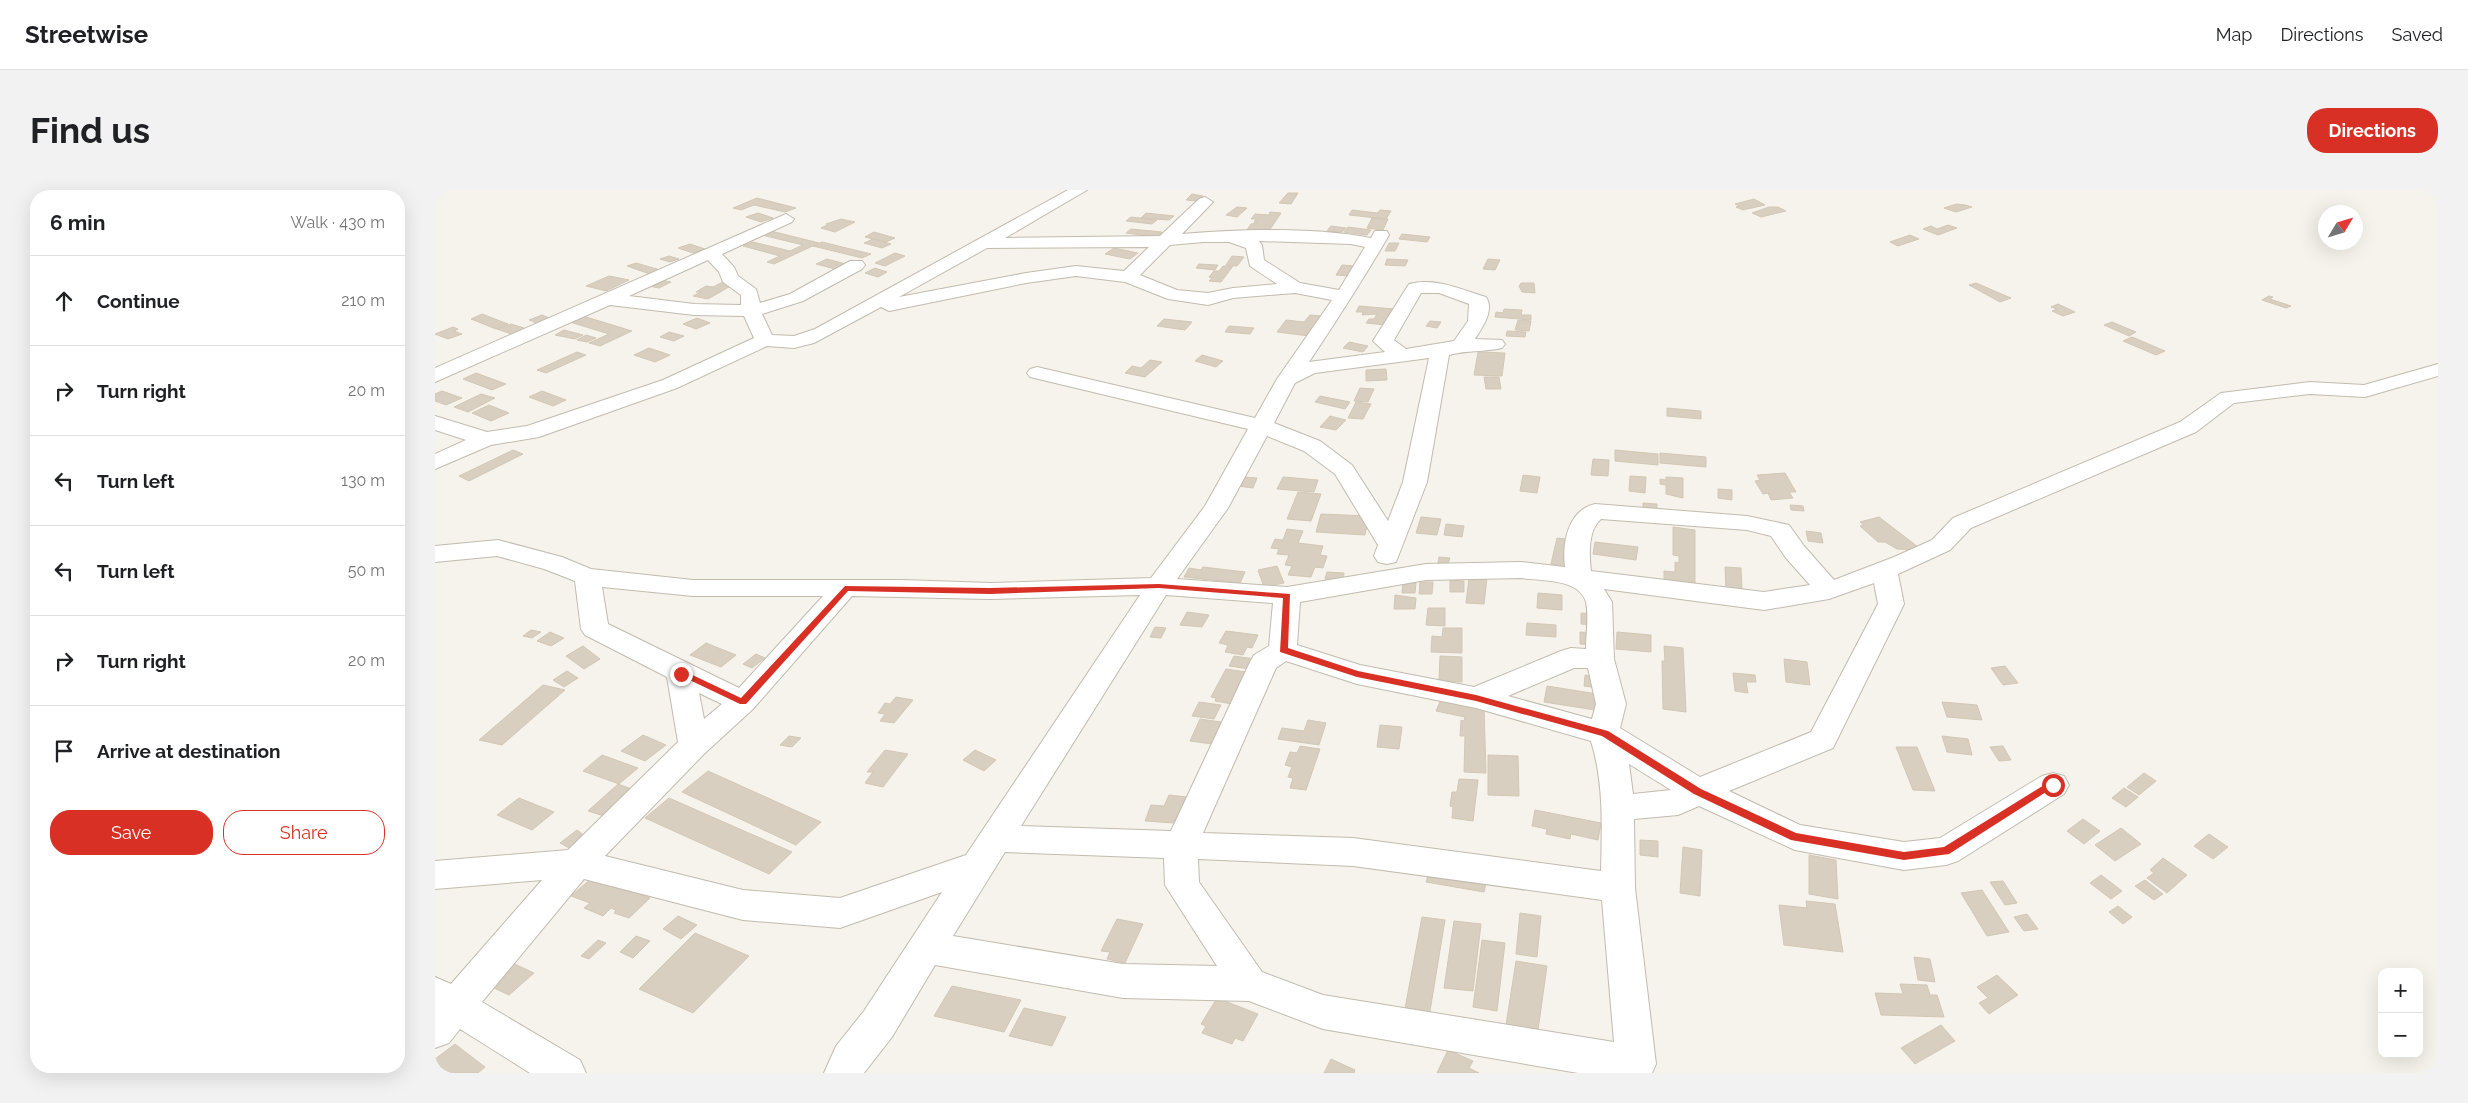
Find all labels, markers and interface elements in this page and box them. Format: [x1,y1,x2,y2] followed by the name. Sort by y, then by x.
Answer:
[25,20,148,49] text: Streetwise
[2216,24,2252,45] text: Map
[2280,24,2364,45] text: Directions
[2392,24,2443,45] text: Saved
[2307,108,2438,153] button: Directions
[30,110,150,151] text: Find us
[2318,205,2363,250] north arrow
[50,210,105,235] text: 6 min
[291,213,385,232] text: Walk · 430 m
[50,287,78,315] icon: ahead
[97,290,180,312] text: Continue
[341,291,385,310] text: 210 m
[50,377,78,405] icon: right
[97,380,186,402] text: Turn right
[348,381,385,400] text: 20 m
[50,467,78,495] icon: left
[97,470,174,492] text: Turn left
[341,471,385,490] text: 130 m
[50,557,78,585] icon: left
[97,560,174,582] text: Turn left
[348,561,385,580] text: 50 m
[50,647,78,675] icon: right
[97,650,186,672] text: Turn right
[348,651,385,670] text: 20 m
[670,663,693,686] route end
[50,737,78,765] icon: arrive
[97,740,281,762] text: Arrive at destination
[2042,774,2065,797] route start
[50,810,213,855] button: Save
[223,810,385,855] button: Share
[2378,968,2423,1058] map controls
[2378,968,2423,1013] button: +
[2378,1013,2423,1058] button: −

